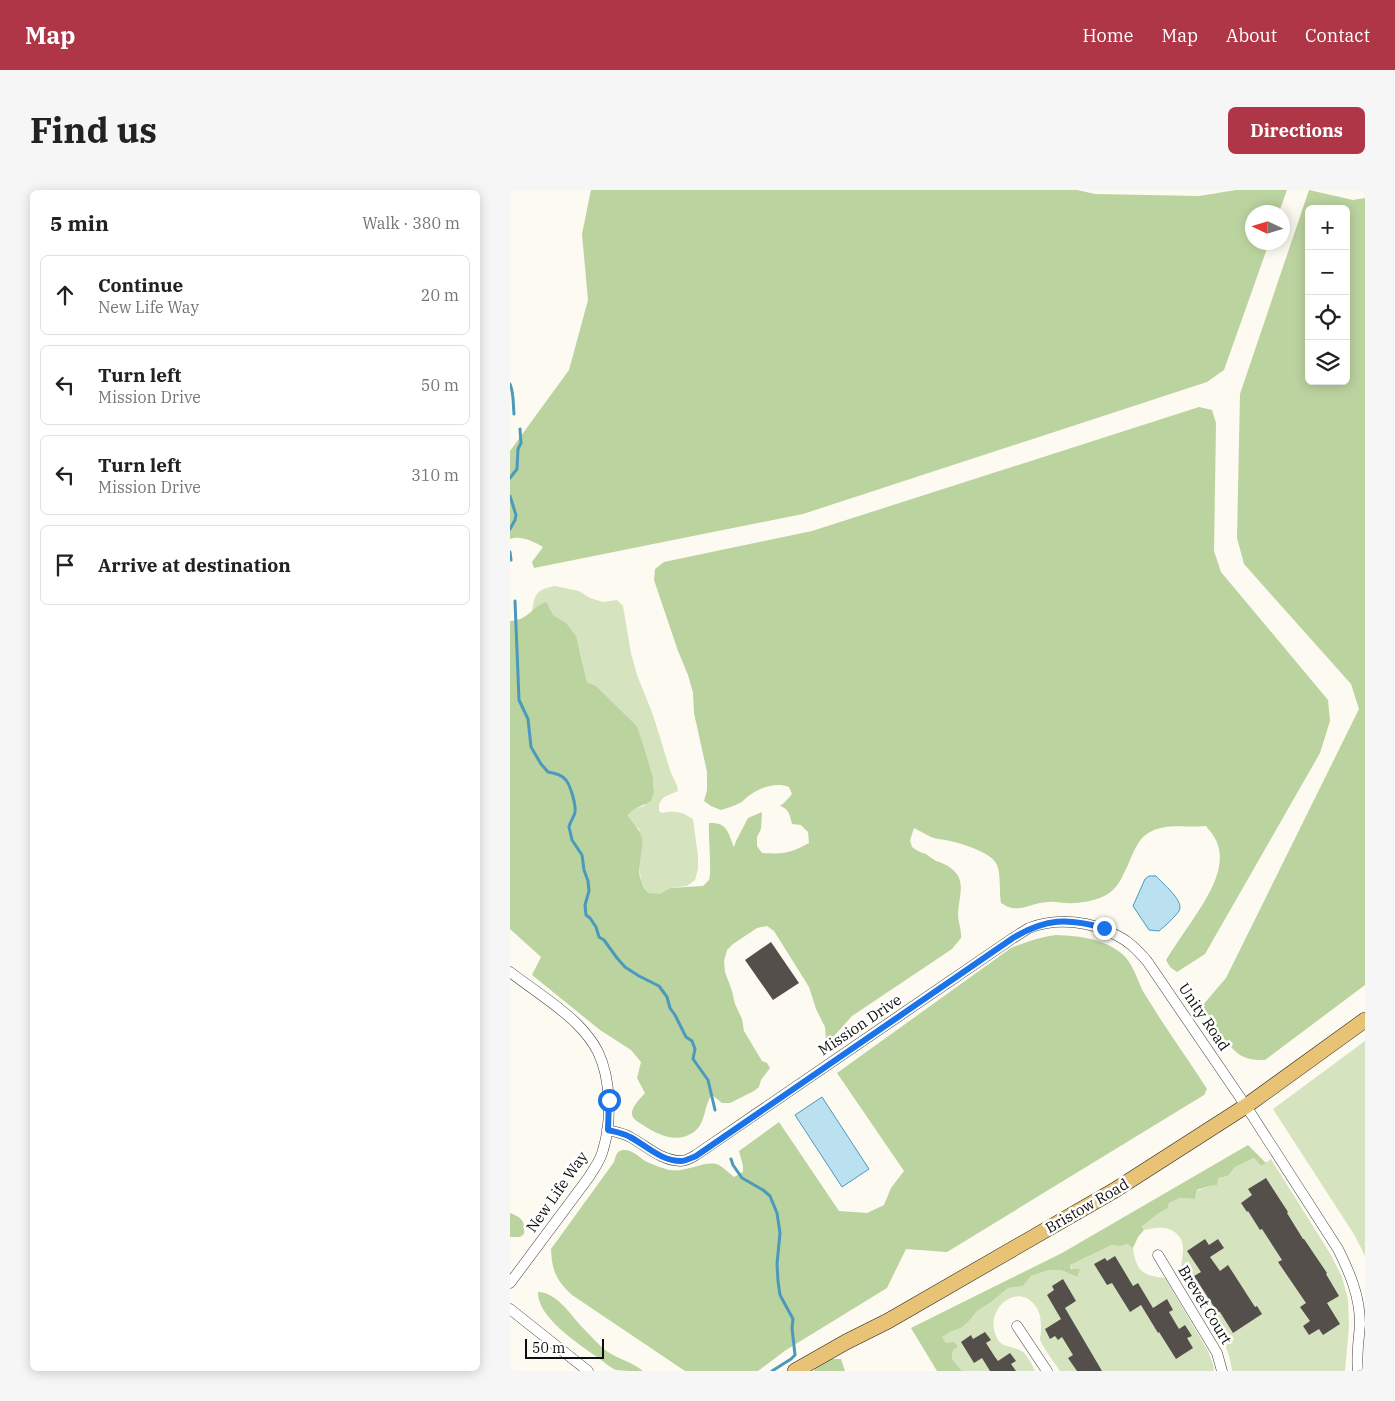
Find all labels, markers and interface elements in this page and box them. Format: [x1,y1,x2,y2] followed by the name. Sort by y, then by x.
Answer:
[25,19,75,51] text: Map
[1082,24,1134,47] text: Home
[1162,24,1198,47] text: Map
[1226,24,1277,47] text: About
[1305,24,1370,47] text: Contact
[30,107,157,153] text: Find us
[1228,107,1365,154] button: Directions
[1245,205,1290,250] north arrow
[1305,205,1350,385] map controls
[1305,205,1350,250] button: +
[50,209,109,237] text: 5 min
[362,213,460,233] text: Walk · 380 m
[1305,250,1350,295] button: −
[98,273,183,297] text: Continue
[51,281,79,309] icon: ahead
[421,285,459,305] text: 20 m
[1305,295,1350,340] button: locate
[98,297,199,317] text: New Life Way
[1305,340,1350,385] button: layers
[98,363,181,387] text: Turn left
[51,371,79,399] icon: left
[421,375,459,395] text: 50 m
[98,387,201,407] text: Mission Drive
[98,453,181,477] text: Turn left
[51,461,79,489] icon: left
[411,465,459,485] text: 310 m
[98,477,201,497] text: Mission Drive
[51,551,79,579] icon: arrive
[98,553,291,577] text: Arrive at destination
[1093,917,1116,940] route end
[1175,979,1234,1054] street label: Unity Road
[814,990,905,1059] street label: Mission Drive
[598,1089,621,1112] route start
[522,1148,592,1236] street label: New Life Way
[1042,1174,1132,1237] street label: Bristow Road
[1174,1262,1236,1348] street label: Brevet Court
[525,1336,604,1359] scale bar
[532,1339,565,1357] text: 50 m

